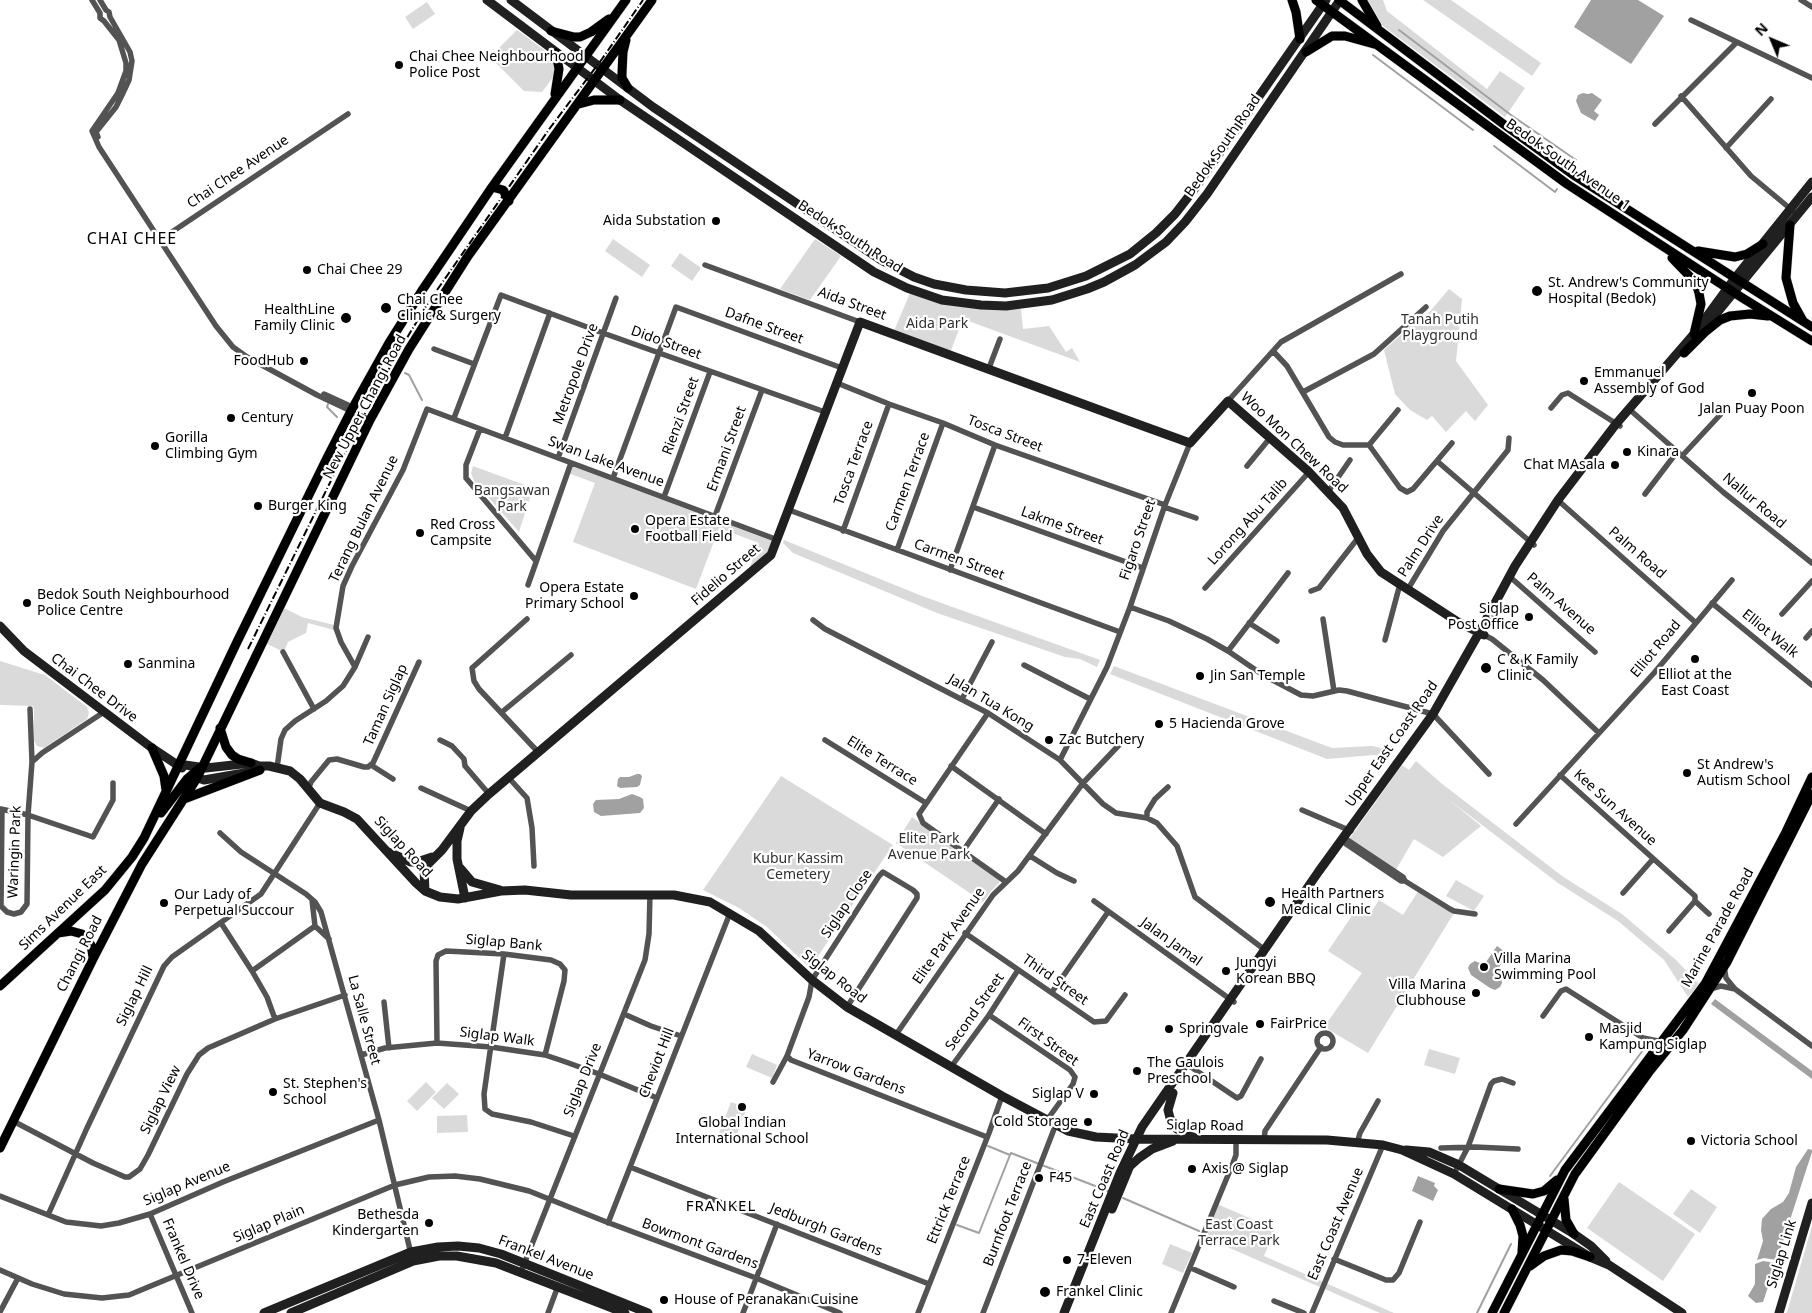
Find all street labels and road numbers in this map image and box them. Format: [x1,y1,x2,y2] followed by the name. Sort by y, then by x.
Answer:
[1181,92,1265,200] street label: Bedok South Road
[1503,116,1633,214] street label: Bedok South Avenue 1
[184,132,292,212] street label: Chai Chee Avenue
[795,197,905,277] street label: Bedok South Road
[815,284,889,324] street label: Aida Street
[723,304,805,348] street label: Dafne Street
[550,321,602,427] street label: Metropole Drive
[629,323,703,363] street label: Dido Street
[320,332,410,482] street label: New Upper Changi Road
[659,375,703,457] street label: Rienzi Street
[1237,389,1351,497] street label: Woo Mon Chew Road
[704,404,750,494] street label: Ermani Street
[965,412,1045,456] street label: Tosca Street
[831,418,877,508] street label: Tosca Terrace
[882,430,934,534] street label: Carmen Terrace
[546,433,666,491] street label: Swan Lake Avenue
[326,453,402,585] street label: Terang Bulan Avenue
[1719,470,1789,532] street label: Nallur Road
[1205,475,1291,569] street label: Lorong Abu Talib
[1116,498,1160,582] street label: Figaro Street
[1019,503,1105,549] street label: Lakme Street
[1395,512,1447,580] street label: Palm Drive
[1605,524,1669,582] street label: Palm Road
[912,536,1006,584] street label: Carmen Street
[688,541,764,609] street label: Fidelio Street
[1523,570,1599,638] street label: Palm Avenue
[1738,606,1802,662] street label: Elliot Walk
[1627,617,1685,681] street label: Elliot Road
[47,650,141,726] street label: Chai Chee Drive
[360,662,412,748] street label: Taman Siglap
[945,671,1037,735] street label: Jalan Tua Kong
[1342,678,1442,810] street label: Upper East Coast Road
[844,733,920,789] street label: Elite Terrace
[1570,766,1660,850] street label: Kee Sun Avenue
[5,805,25,899] street label: Waringin Park
[371,813,435,881] street label: Siglap Road
[16,862,110,954] street label: Sims Avenue East
[818,866,876,942] street label: Siglap Close
[1678,866,1758,990] street label: Marine Parade Road
[909,885,989,987] street label: Elite Park Avenue
[54,913,106,995] street label: Changi Road
[1137,914,1205,970] street label: Jalan Jamal
[465,931,543,955] street label: Siglap Bank
[798,947,870,1007] street label: Siglap Road
[1019,951,1091,1009] street label: Third Street
[113,963,157,1029] street label: Siglap Hill
[942,970,1008,1054] street label: Second Street
[344,973,384,1067] street label: La Salle Street
[1014,1014,1082,1070] street label: First Street
[459,1024,535,1050] street label: Siglap Walk
[636,1025,678,1101] street label: Cheviot Hill
[561,1041,605,1119] street label: Siglap Drive
[804,1045,908,1099] street label: Yarrow Gardens
[137,1063,185,1137] street label: Siglap View
[1166,1117,1244,1135] street label: Siglap Road
[1077,1127,1133,1231] street label: East Coast Road
[924,1153,974,1247] street label: Ettrick Terrace
[141,1158,233,1210] street label: Siglap Avenue
[980,1159,1036,1269] street label: Burnfoot Terrace
[1305,1165,1367,1283] street label: East Coast Avenue
[767,1200,885,1260] street label: Jedburgh Gardens
[231,1201,307,1247] street label: Siglap Plain
[640,1215,760,1273] street label: Bowmont Gardens
[158,1216,208,1302] street label: Frankel Drive
[1764,1218,1800,1290] street label: Siglap Link
[496,1232,596,1284] street label: Frankel Avenue

